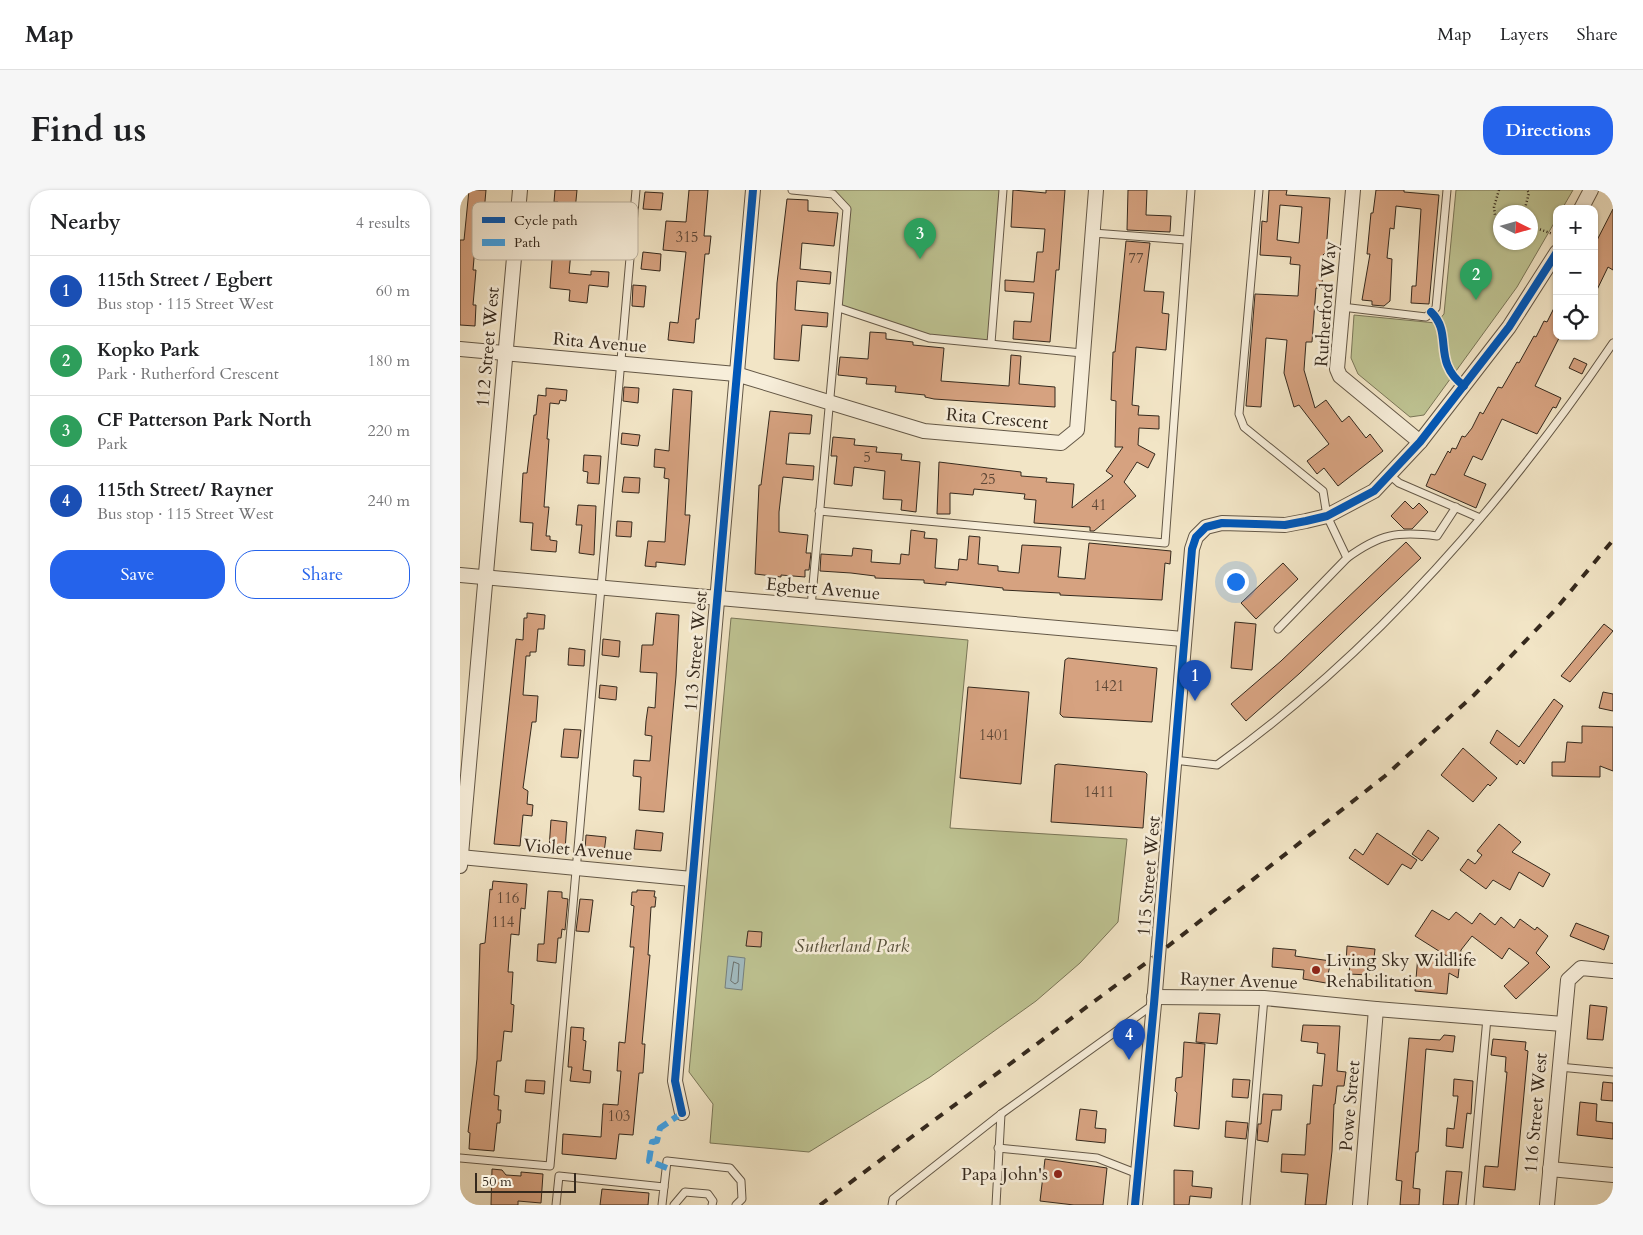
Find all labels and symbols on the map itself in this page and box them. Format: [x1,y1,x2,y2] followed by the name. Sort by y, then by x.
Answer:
[472,202,638,260] legend
[1493,205,1538,250] north arrow
[514,211,578,230] text: Cycle path
[904,218,936,259] pin: 3
[675,227,699,247] house number: 315
[514,233,541,252] text: Path
[1309,240,1343,368] street label: Rutherford Way
[1128,248,1144,268] house number: 77
[1460,259,1492,300] pin: 2
[470,286,506,408] street label: 112 Street West
[552,326,648,360] street label: Rita Avenue
[945,402,1050,436] street label: Rita Crescent
[863,447,871,467] house number: 5
[980,469,996,489] house number: 25
[1091,495,1107,515] house number: 41
[1223,569,1249,595] your location
[765,572,881,606] street label: Egbert Avenue
[678,590,714,712] street label: 113 Street West
[1179,660,1211,701] pin: 1
[1094,676,1124,696] house number: 1421
[979,725,1009,745] house number: 1401
[1084,782,1114,802] house number: 1411
[1131,815,1167,937] street label: 115 Street West
[522,833,634,867] street label: Violet Avenue
[496,888,520,908] house number: 116
[491,912,515,932] house number: 114
[795,934,909,959] park label: Sutherland Park
[1326,948,1477,994] place label: Living Sky Wildlife Rehabilitation
[1310,964,1322,976] marker: Living Sky Wildlife Rehabilitation
[1180,966,1298,996] street label: Rayner Avenue
[1113,1019,1145,1060] pin: 4
[1518,1052,1554,1174] street label: 116 Street West
[1334,1059,1366,1152] street label: Powe Street
[607,1106,631,1126] house number: 103
[961,1162,1048,1187] place label: Papa John's
[1052,1168,1064,1180] marker: Papa John's
[475,1170,576,1193] scale bar

